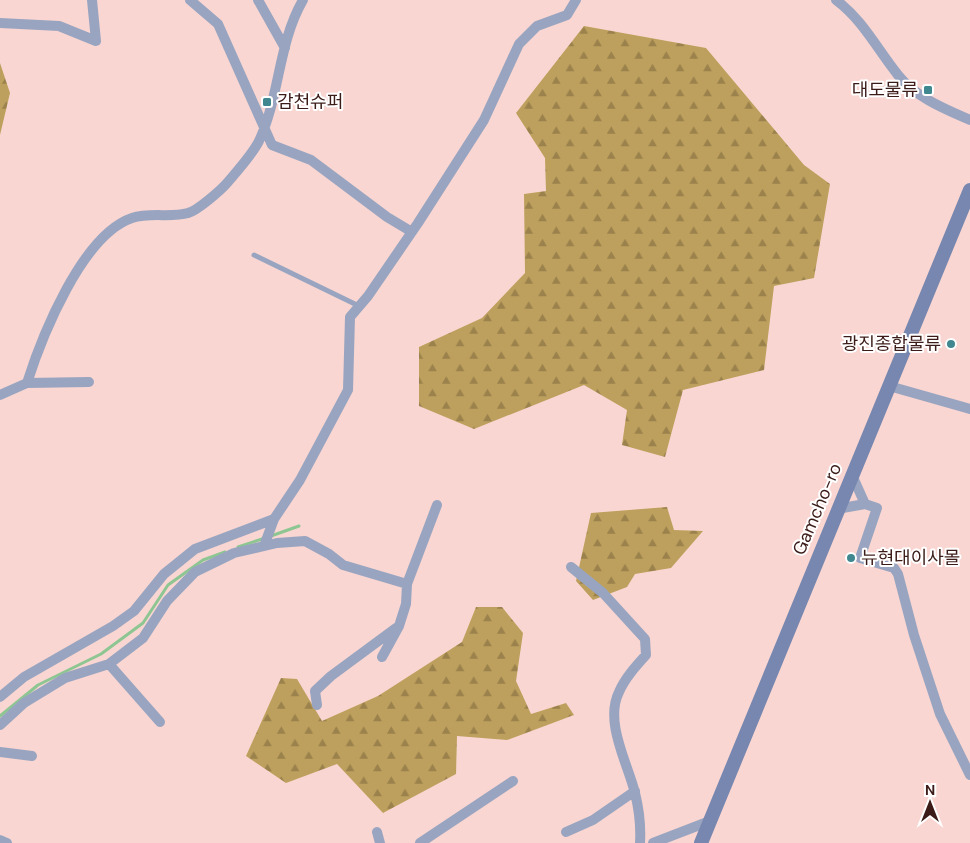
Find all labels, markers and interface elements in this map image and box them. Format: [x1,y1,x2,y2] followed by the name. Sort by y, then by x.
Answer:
[852,78,918,102] place label: 대도물류
[922,84,934,96] marker: 대도물류
[277,90,343,114] place label: 감천슈퍼
[261,96,273,108] marker: 감천슈퍼
[842,332,941,356] place label: 광진종합물류
[945,338,957,350] marker: 광진종합물류
[787,459,847,559] street label: Gamcho-ro
[861,546,960,570] place label: 뉴현대이사몰
[845,552,857,564] marker: 뉴현대이사몰
[905,778,955,828] north arrow
[925,781,935,799] text: N

